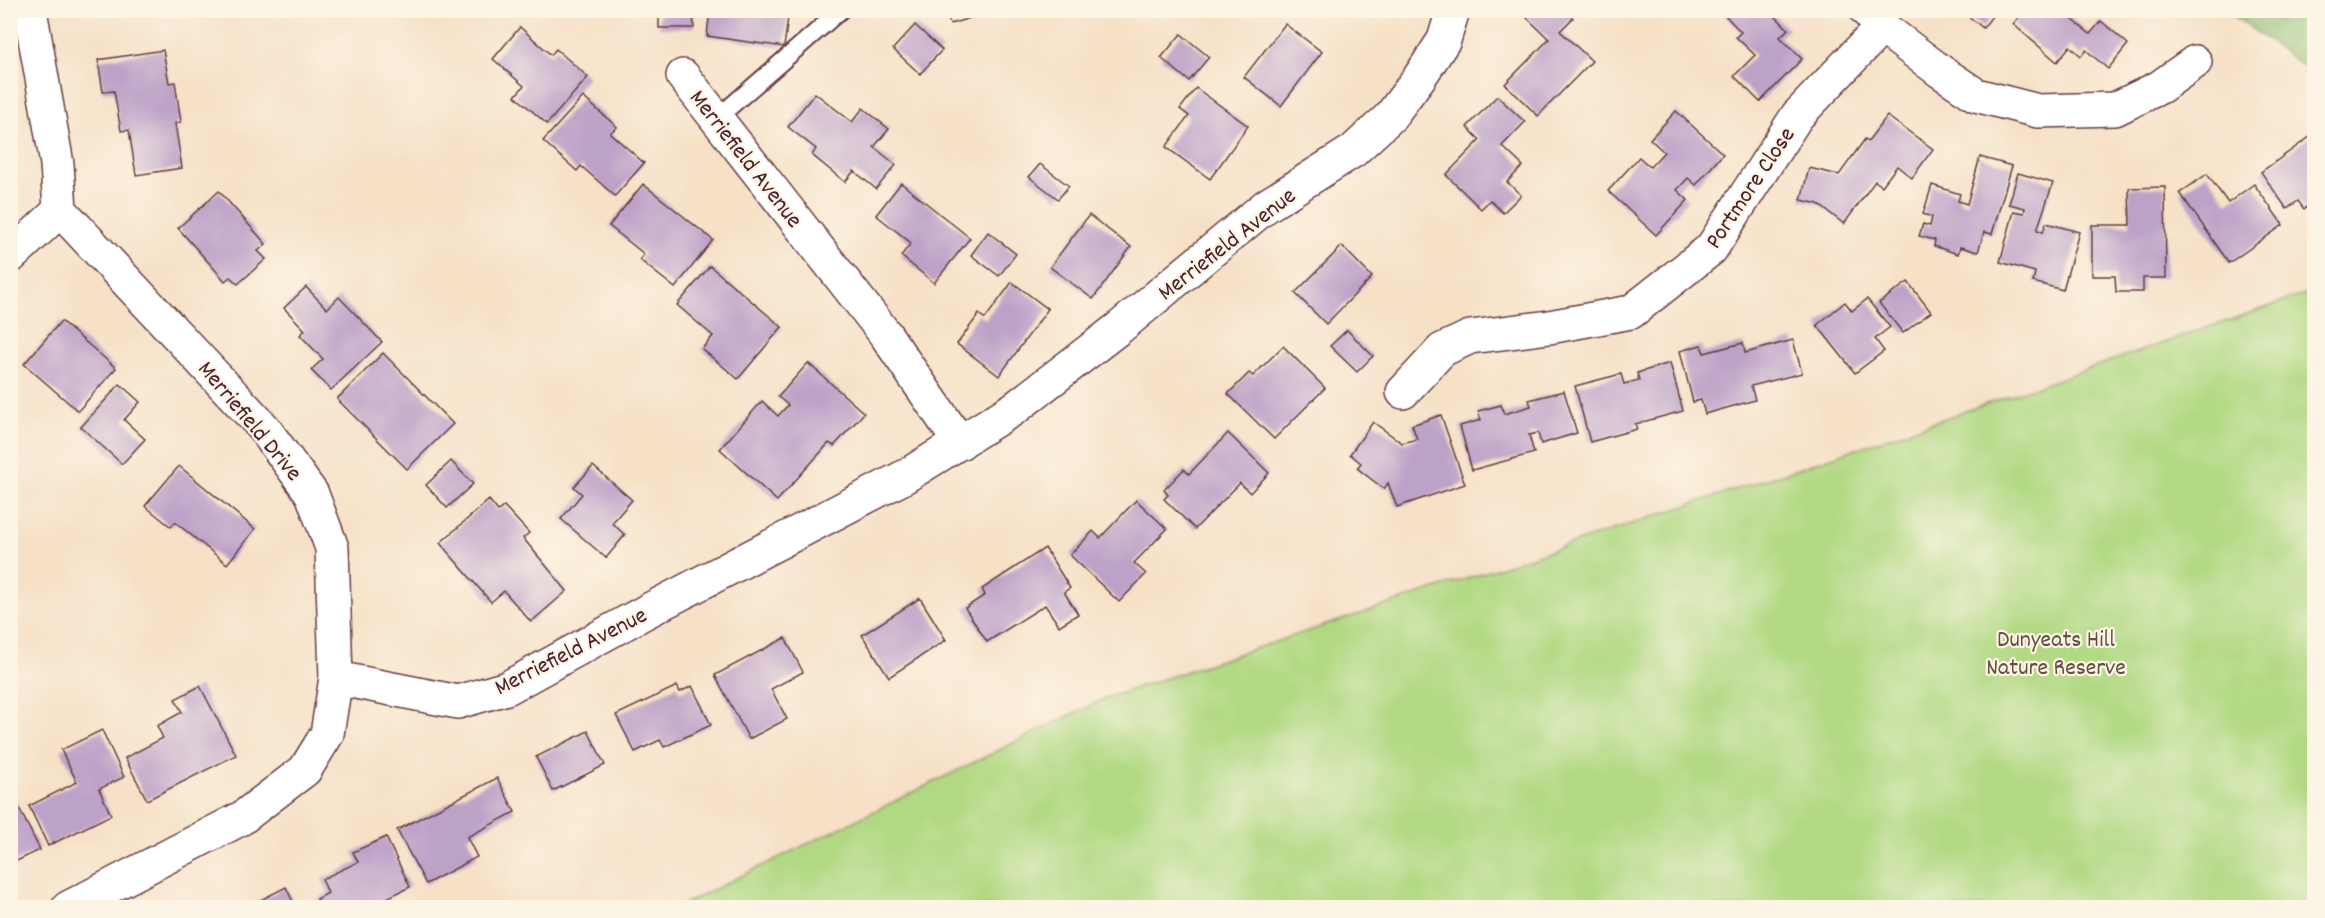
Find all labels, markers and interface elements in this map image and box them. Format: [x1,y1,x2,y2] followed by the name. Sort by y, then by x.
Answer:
[680,84,809,236] street label: Merriefield Avenue
[1698,121,1805,256] street label: Portmore Close
[1152,181,1304,310] street label: Merriefield Avenue
[188,354,309,489] street label: Merriefield Drive
[489,600,654,706] street label: Merriefield Avenue
[1986,624,2126,686] park label: Dunyeats Hill Nature Reserve

